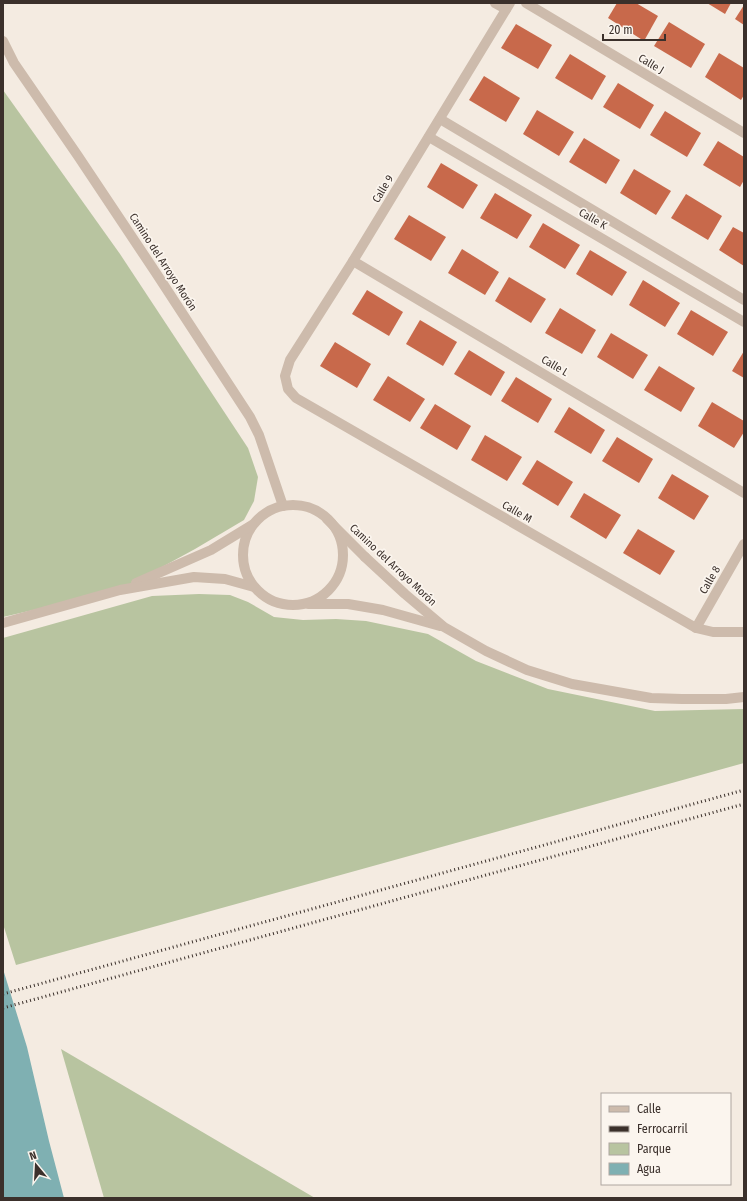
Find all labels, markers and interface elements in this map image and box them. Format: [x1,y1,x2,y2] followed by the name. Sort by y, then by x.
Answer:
[603,16,665,42] scale bar
[609,23,633,37] text: 20 m
[636,51,666,77] street label: Calle J
[370,173,396,205] street label: Calle 9
[577,206,610,232] street label: Calle K
[127,211,199,313] street label: Camino del Arroyo Morón
[539,353,571,379] street label: Calle L
[500,498,534,526] street label: Calle M
[347,521,439,609] street label: Camino del Arroyo Morón
[697,563,723,596] street label: Calle 8
[601,1093,731,1185] legend
[637,1102,661,1116] text: Calle
[637,1122,688,1136] text: Ferrocarril
[637,1142,671,1156] text: Parque
[16,1145,56,1185] north arrow
[28,1149,38,1163] text: N
[637,1162,661,1176] text: Agua

